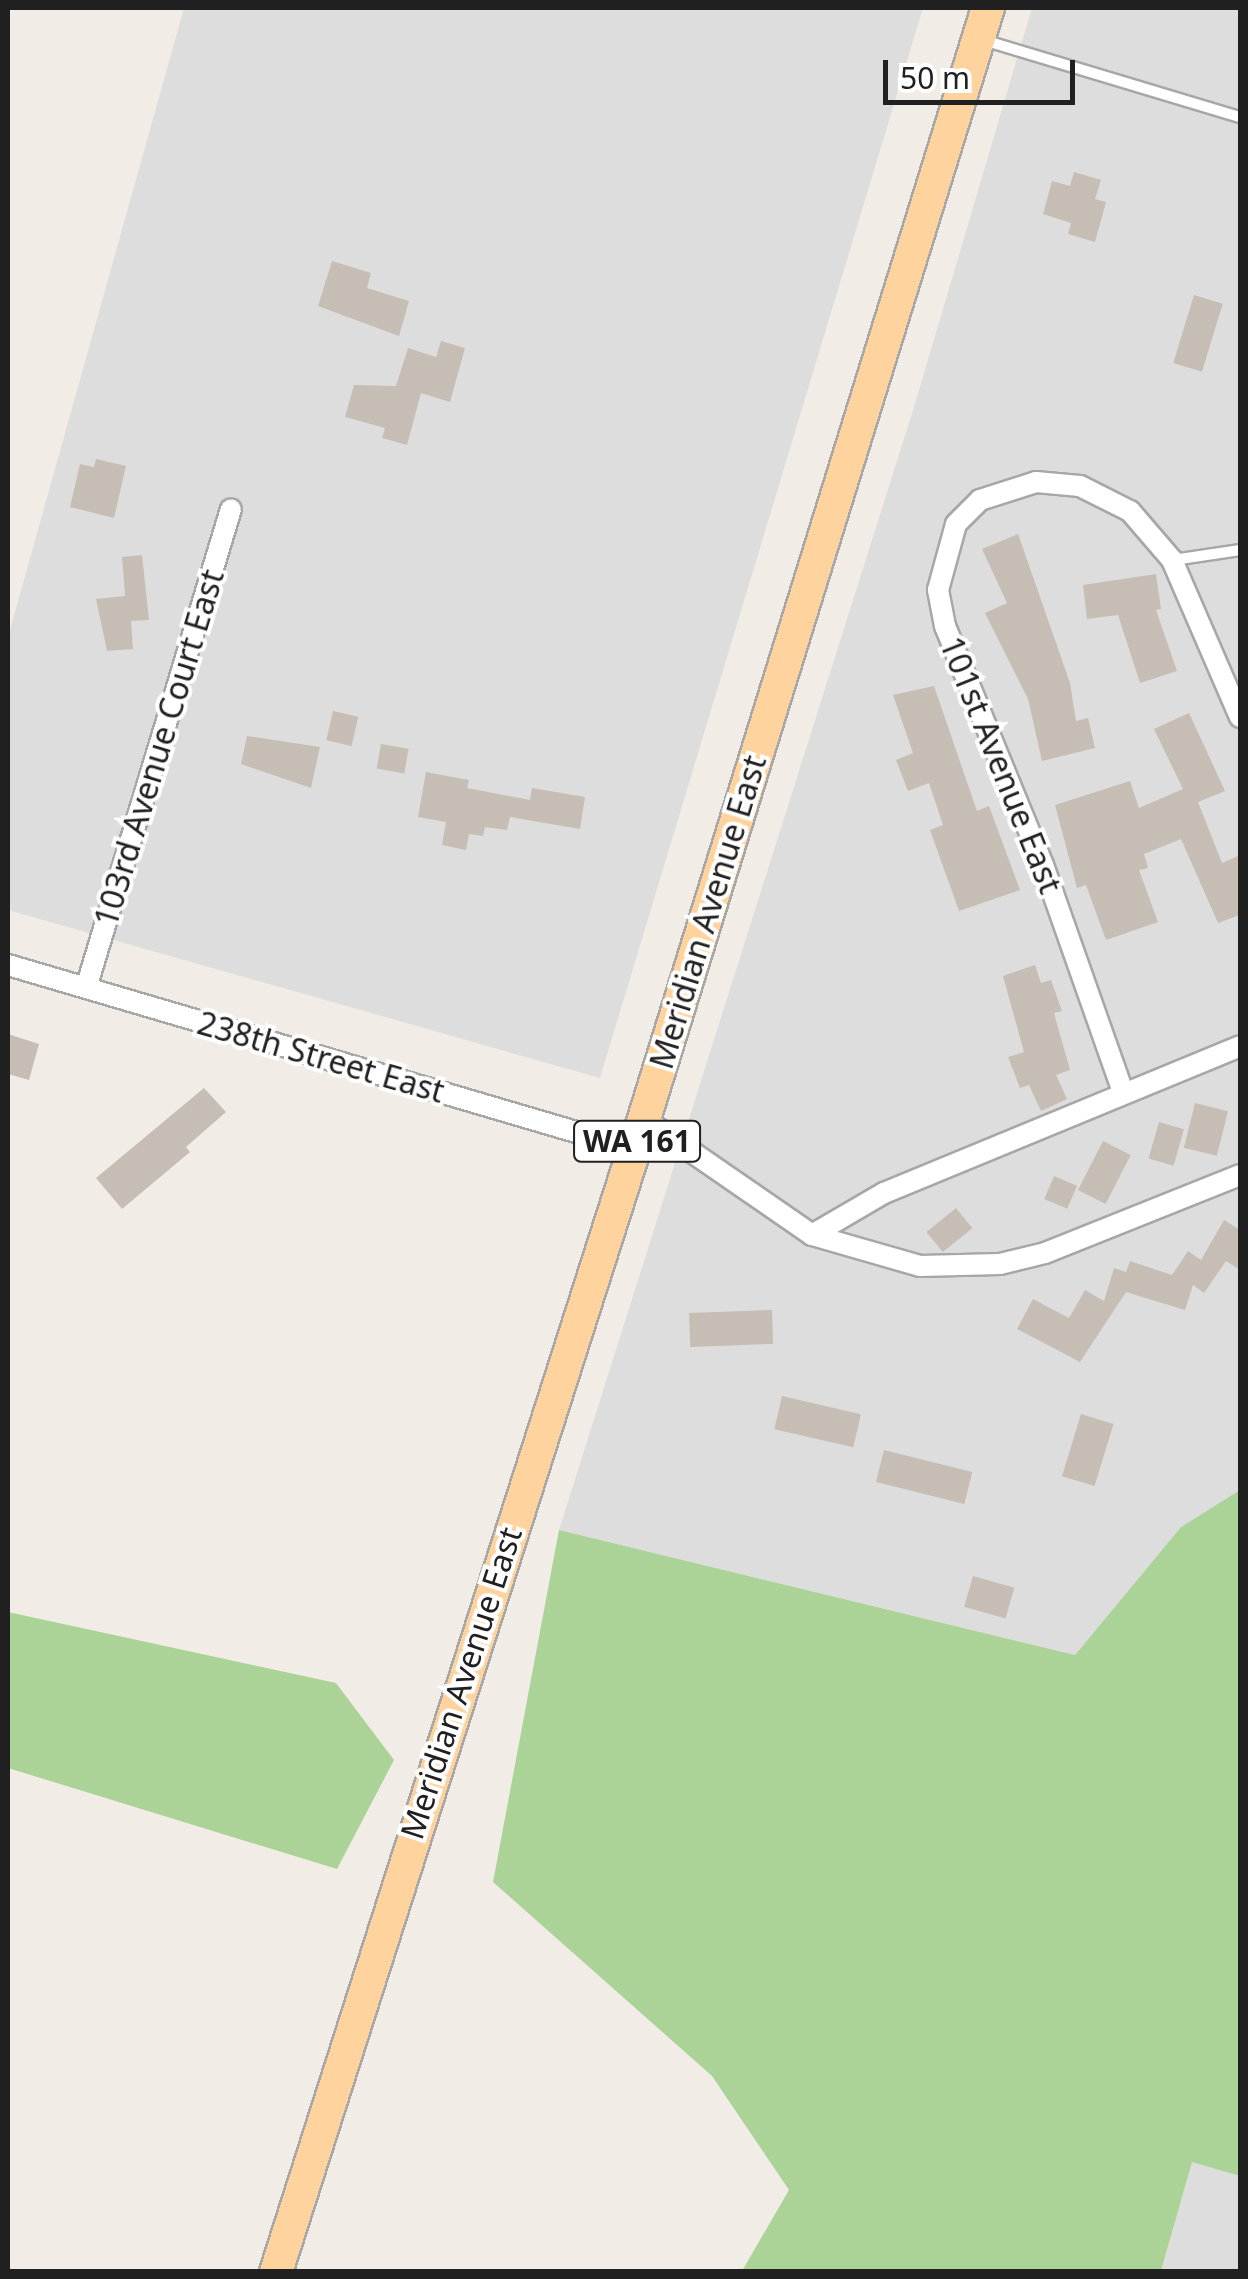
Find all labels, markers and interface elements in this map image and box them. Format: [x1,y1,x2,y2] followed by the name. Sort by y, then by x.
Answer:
[888,40,1080,102] scale bar
[900,57,970,98] text: 50 m
[86,565,232,931] street label: 103rd Avenue Court East
[932,631,1070,899] street label: 101st Avenue East
[642,751,774,1073] street label: Meridian Avenue East
[193,1003,449,1111] street label: 238th Street East
[572,1116,702,1166] road number: WA 161
[392,1522,530,1844] street label: Meridian Avenue East

